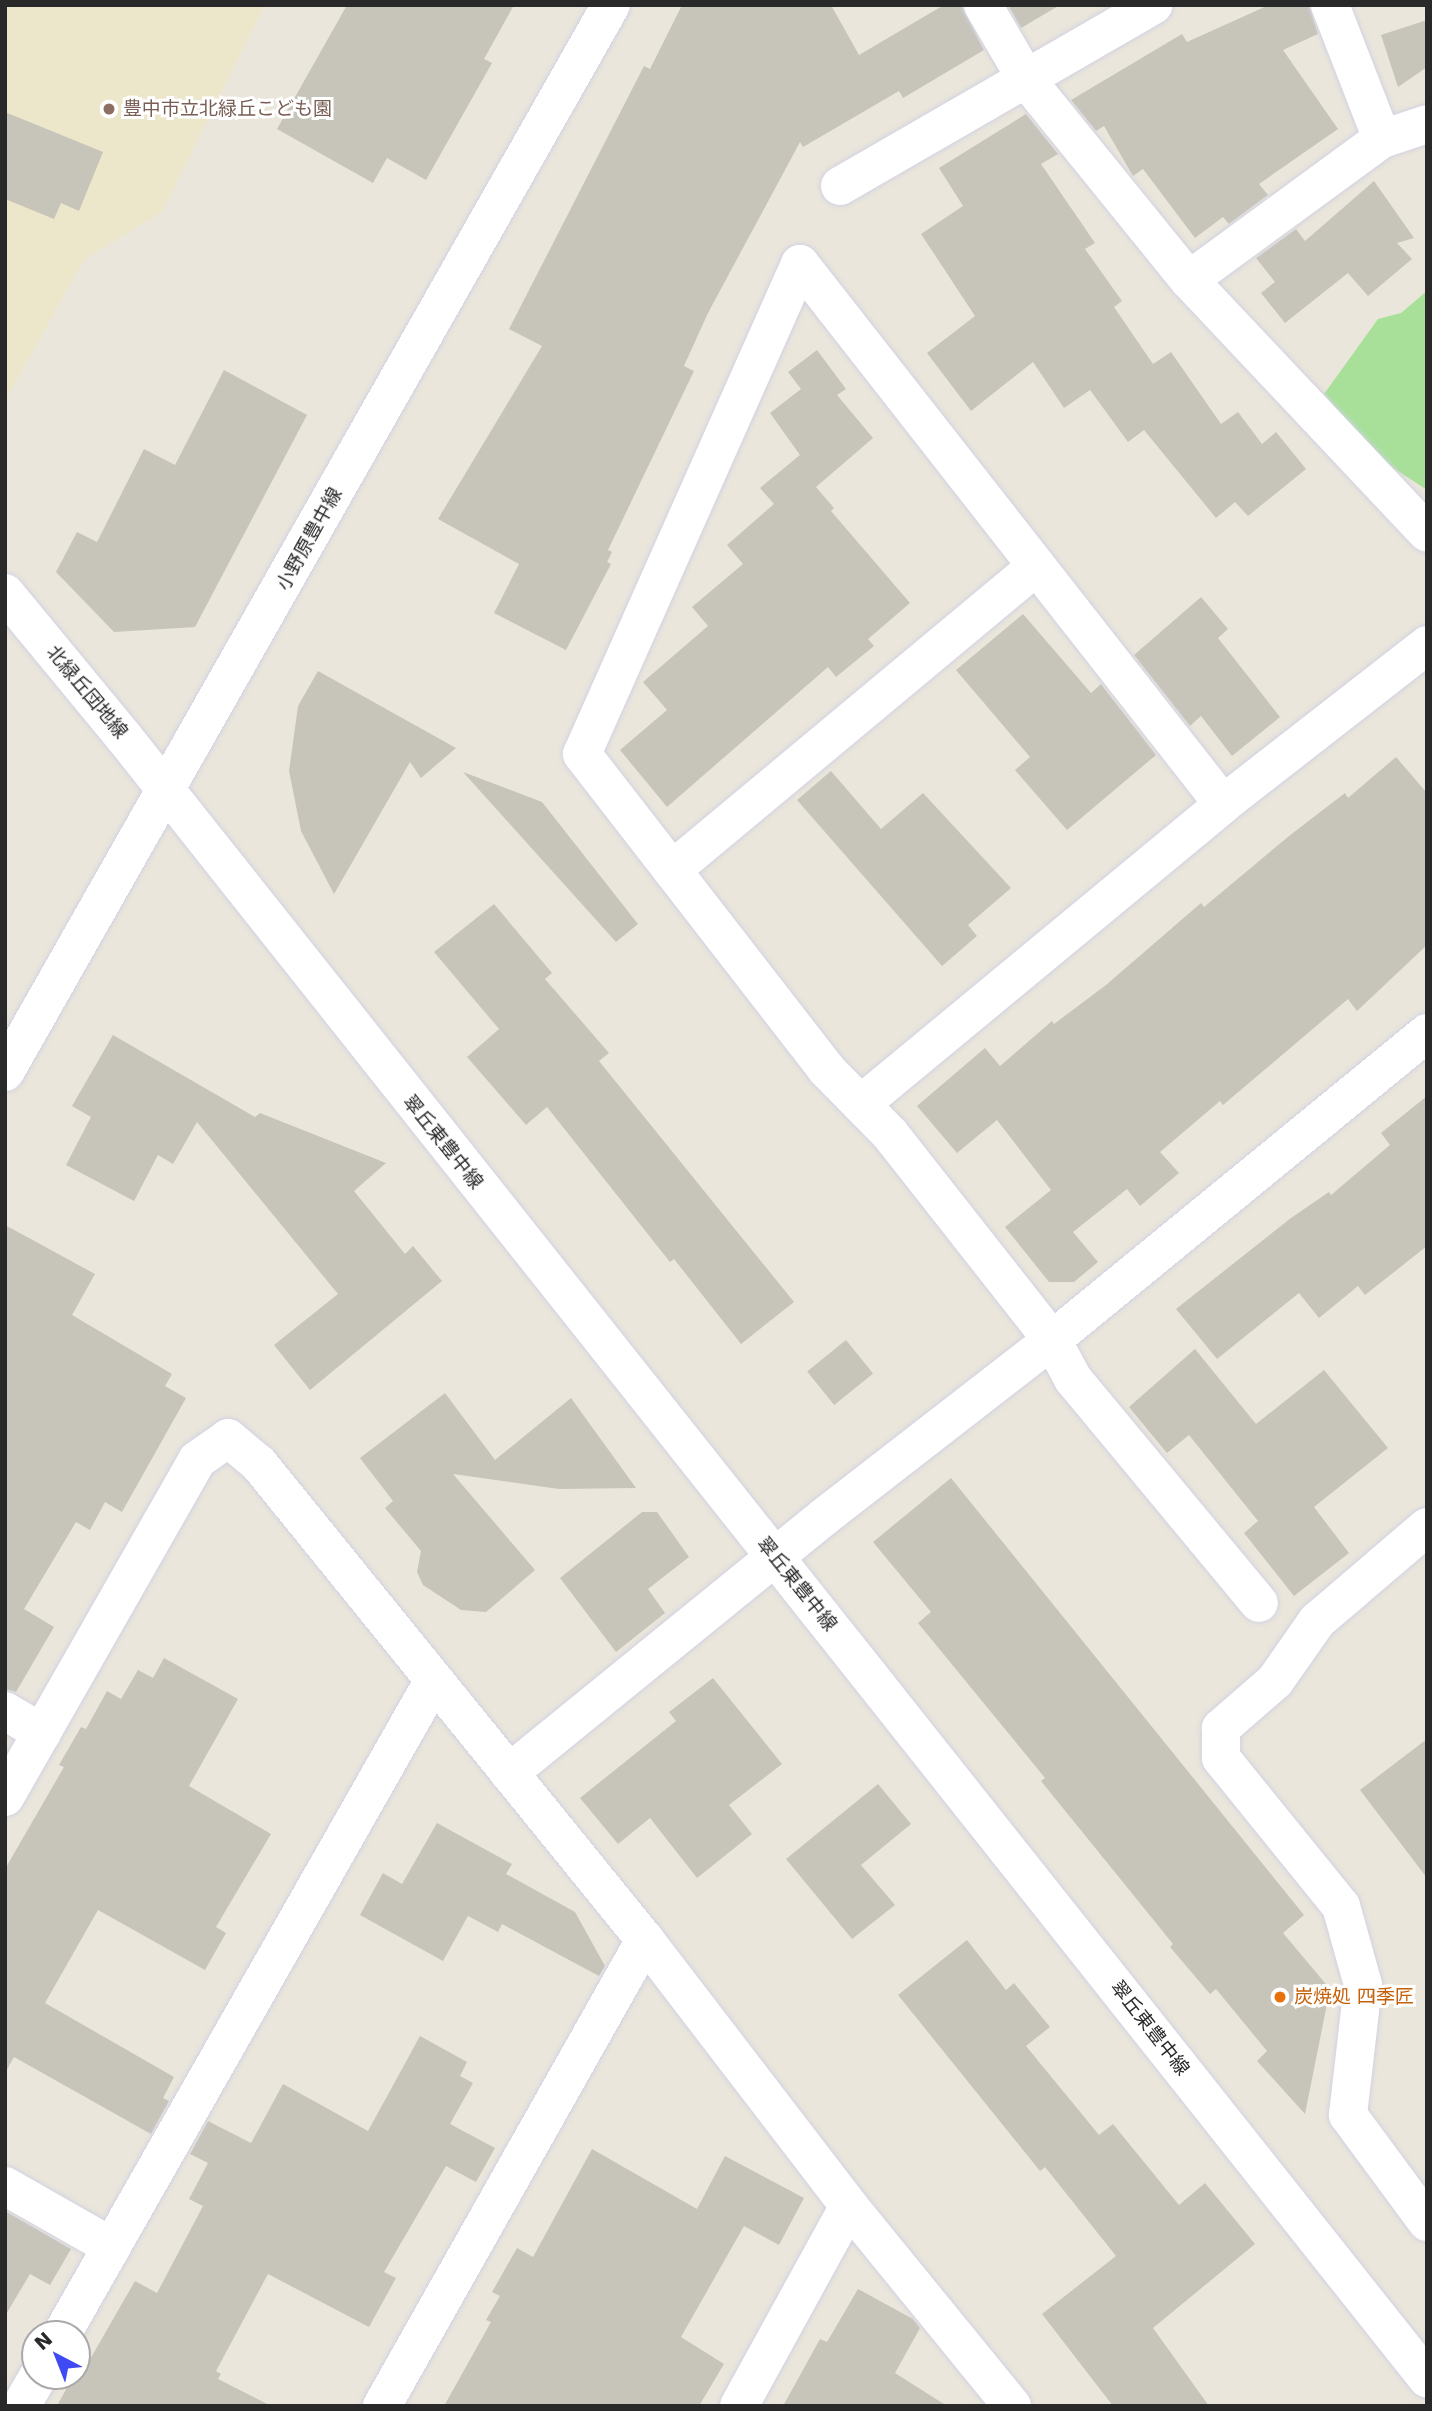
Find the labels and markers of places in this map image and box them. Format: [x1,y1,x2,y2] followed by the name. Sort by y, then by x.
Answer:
[123,98,332,120] place label: 豊中市立北緑丘こども園
[101,101,117,117] marker: 豊中市立北緑丘こども園
[1294,1986,1414,2008] place label: 炭焼処 四季匠
[1272,1989,1288,2005] marker: 炭焼処 四季匠

